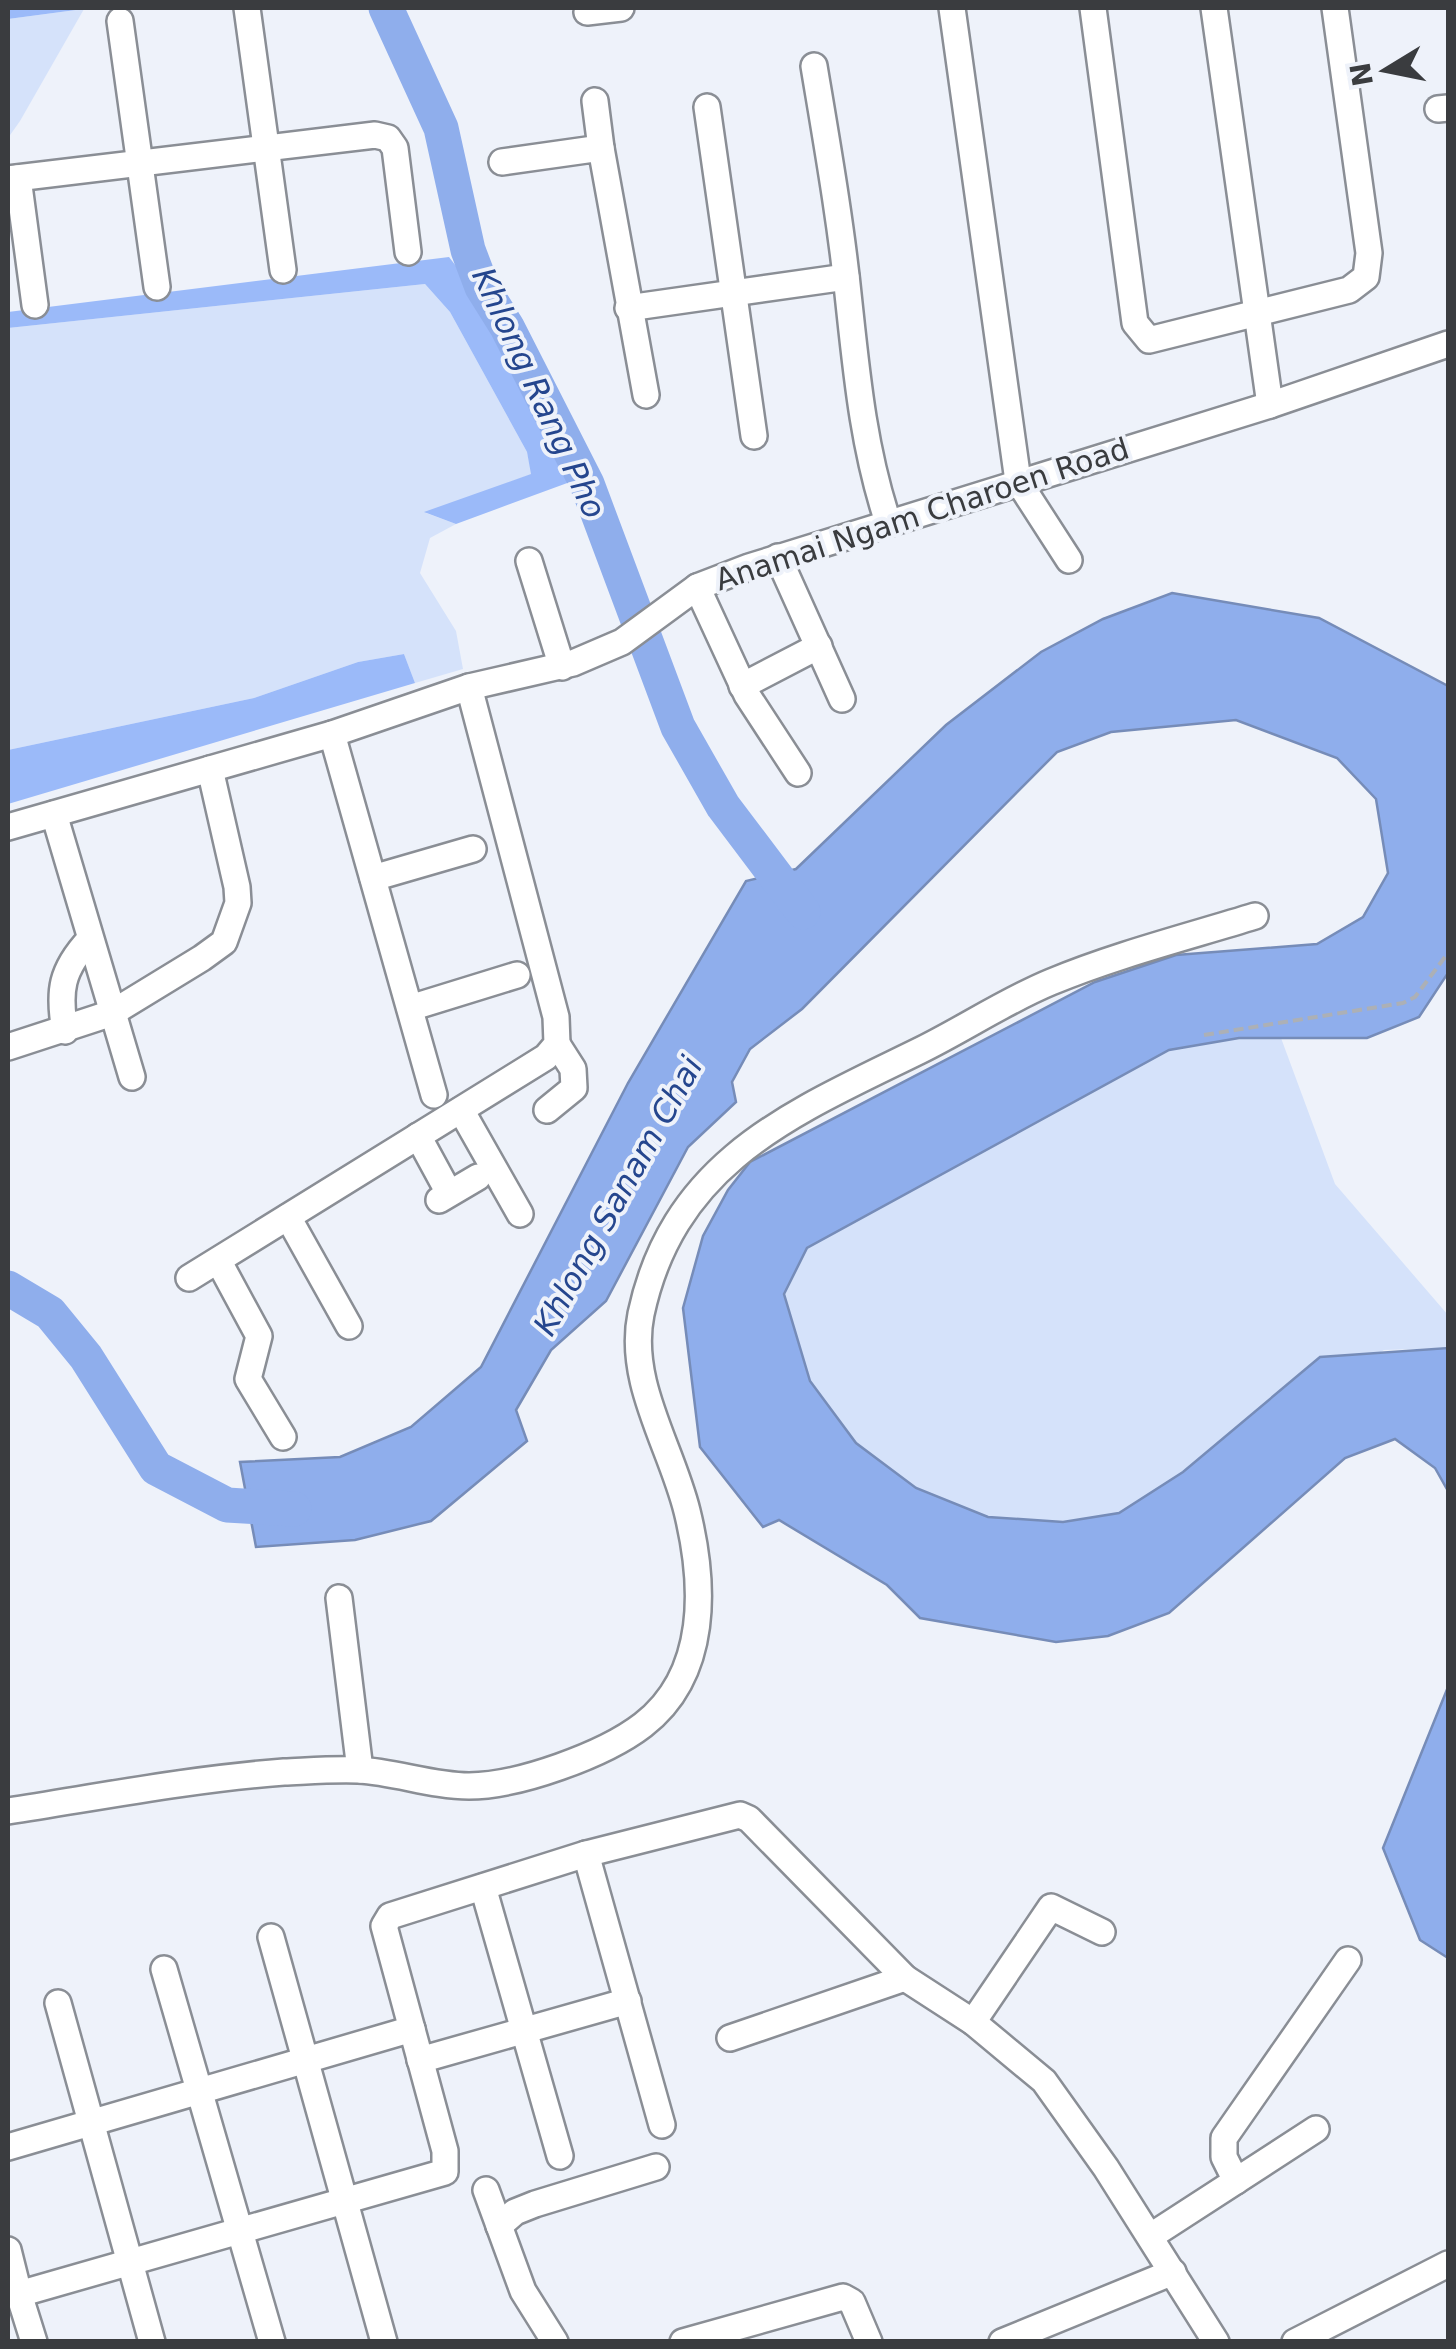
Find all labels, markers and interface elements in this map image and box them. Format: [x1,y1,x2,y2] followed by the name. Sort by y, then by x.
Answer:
[1336,20,1436,120] north arrow
[1344,60,1380,89] text: N
[464,262,614,524] water label: Khlong Rang Pho
[711,431,1133,597] street label: Anamai Ngam Charoen Road
[526,1050,710,1342] water label: Khlong Sanam Chai

